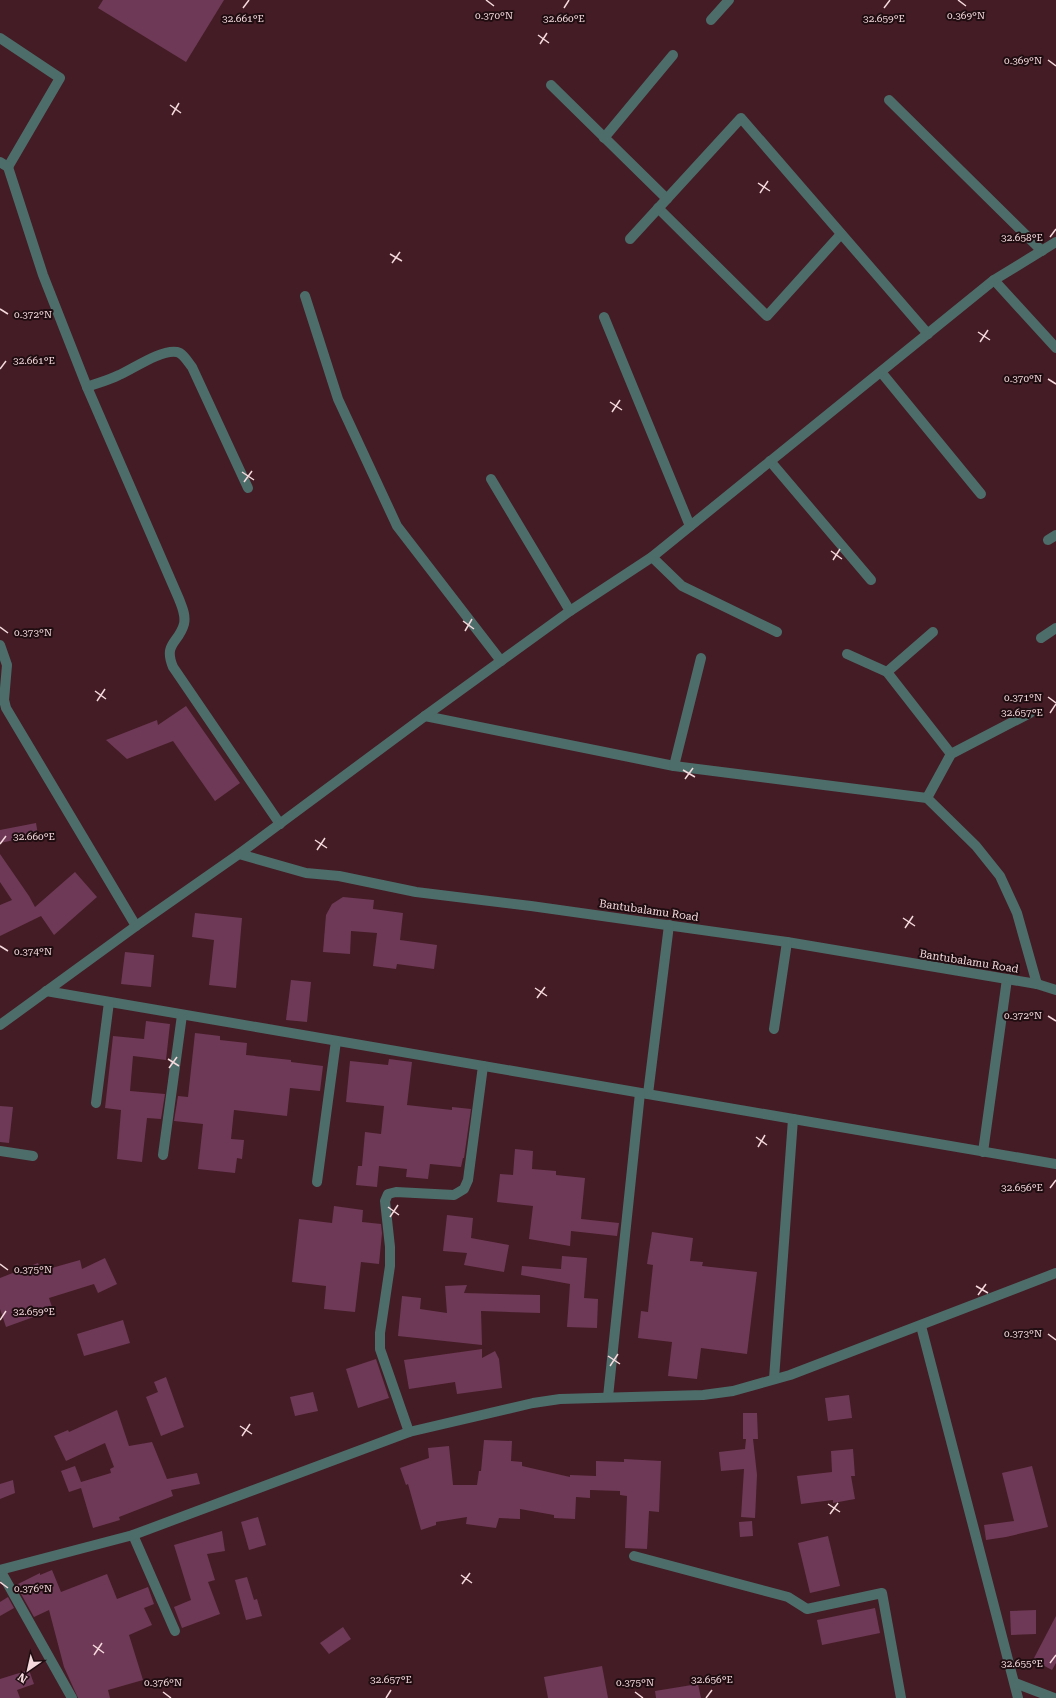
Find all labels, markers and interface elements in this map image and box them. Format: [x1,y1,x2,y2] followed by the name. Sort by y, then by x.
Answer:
[475,10,513,21] text: 0.370°N
[947,10,985,21] text: 0.369°N
[222,13,264,24] text: 32.661°E
[543,13,585,24] text: 32.660°E
[863,13,905,24] text: 32.659°E
[1004,55,1042,66] text: 0.369°N
[1001,232,1043,243] text: 32.658°E
[14,309,52,320] text: 0.372°N
[13,355,55,366] text: 32.661°E
[1004,373,1042,384] text: 0.370°N
[14,627,52,638] text: 0.373°N
[1004,692,1042,703] text: 0.371°N
[1001,707,1043,718] text: 32.657°E
[13,831,55,842] text: 32.660°E
[598,897,699,924] street label: Bantubalamu Road
[14,946,52,957] text: 0.374°N
[918,947,1019,976] street label: Bantubalamu Road
[1004,1010,1042,1021] text: 0.372°N
[1001,1182,1043,1193] text: 32.656°E
[14,1264,52,1275] text: 0.375°N
[13,1306,55,1317] text: 32.659°E
[1004,1328,1042,1339] text: 0.373°N
[14,1583,52,1594] text: 0.376°N
[8,1650,48,1690] north arrow
[1001,1658,1043,1669] text: 32.655°E
[15,1670,30,1686] text: N
[370,1674,412,1685] text: 32.657°E
[691,1674,733,1685] text: 32.656°E
[144,1677,182,1688] text: 0.376°N
[616,1677,654,1688] text: 0.375°N

